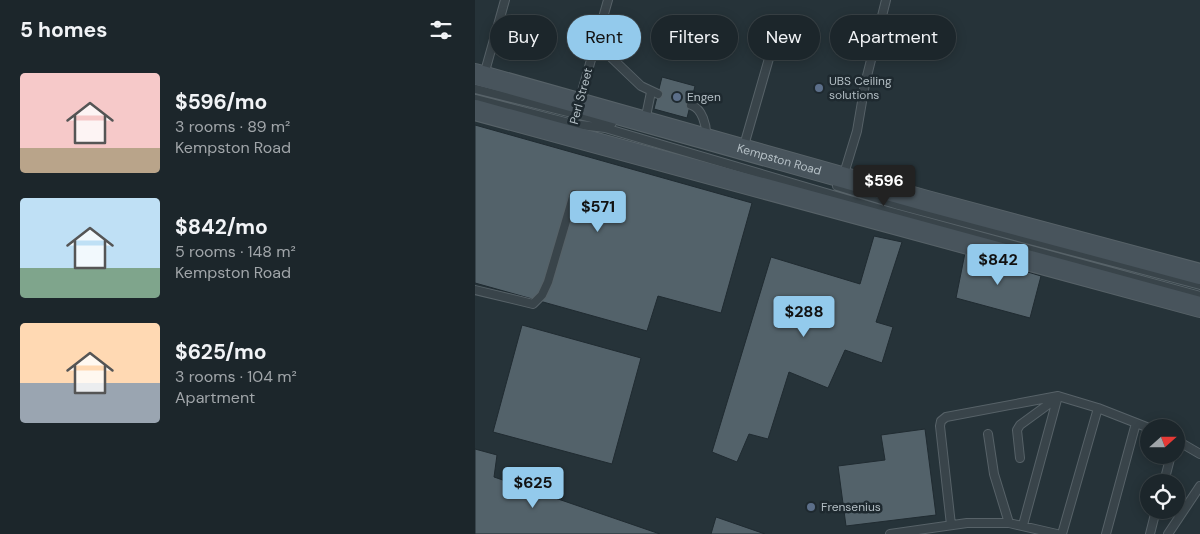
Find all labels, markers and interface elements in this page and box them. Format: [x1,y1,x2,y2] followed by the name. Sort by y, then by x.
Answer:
[490,15,557,60] chip: Buy
[567,15,641,60] chip: Rent
[651,15,738,60] chip: Filters
[748,15,820,60] chip: New
[830,15,956,60] chip: Apartment
[20,16,107,44] text: 5 homes
[427,16,455,44] icon: filters
[566,66,596,126] street label: Perl Street
[829,73,892,103] place label: UBS Ceiling solutions
[813,82,825,94] marker: UBS Ceiling solutions
[175,88,267,116] text: $596/mo
[687,89,721,105] place label: Engen
[671,91,683,103] marker: Engen
[60,93,120,153] icon: home
[175,116,290,137] text: 3 rooms · 89 m²
[175,137,291,158] text: Kempston Road
[735,140,823,179] street label: Kempston Road
[854,164,914,207] pin: $596
[864,170,904,191] text: $596
[568,190,628,233] pin: $571
[581,196,615,217] text: $571
[175,213,268,241] text: $842/mo
[60,218,120,278] icon: home
[175,241,296,262] text: 5 rooms · 148 m²
[968,244,1028,286] pin: $842
[978,249,1018,270] text: $842
[175,262,291,283] text: Kempston Road
[774,296,834,338] pin: $288
[784,301,824,322] text: $288
[175,338,266,366] text: $625/mo
[60,343,120,403] icon: home
[175,366,297,387] text: 3 rooms · 104 m²
[175,387,255,408] text: Apartment
[1140,419,1185,464] north arrow
[1140,419,1185,519] map controls
[503,466,563,509] pin: $625
[514,472,552,493] text: $625
[1140,474,1185,519] button: locate
[821,499,881,515] place label: Frensenius
[805,501,817,513] marker: Frensenius

